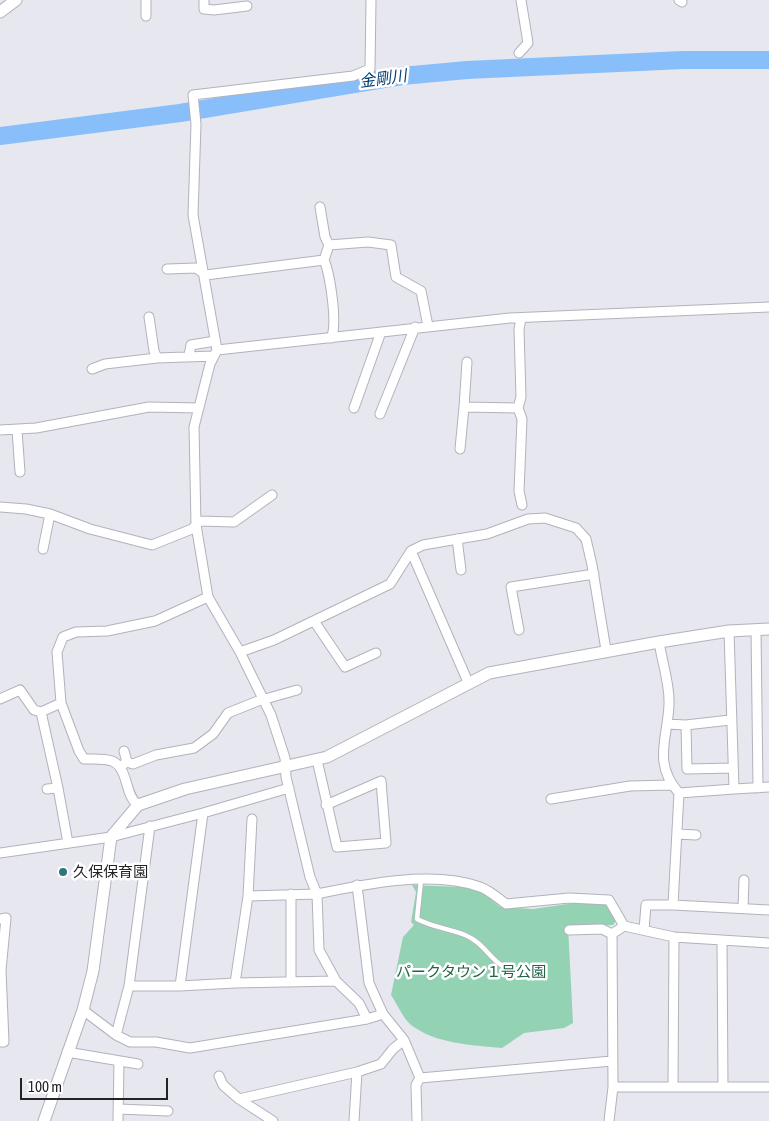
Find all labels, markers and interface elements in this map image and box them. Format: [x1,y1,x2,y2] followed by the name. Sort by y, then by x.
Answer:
[358,66,408,92] water label: 金剛川
[73,863,148,881] place label: 久保保育園
[57,866,69,878] marker: 久保保育園
[396,963,546,981] park label: パークタウン１号公園
[22,1068,170,1100] scale bar
[28,1078,62,1095] text: 100 m

